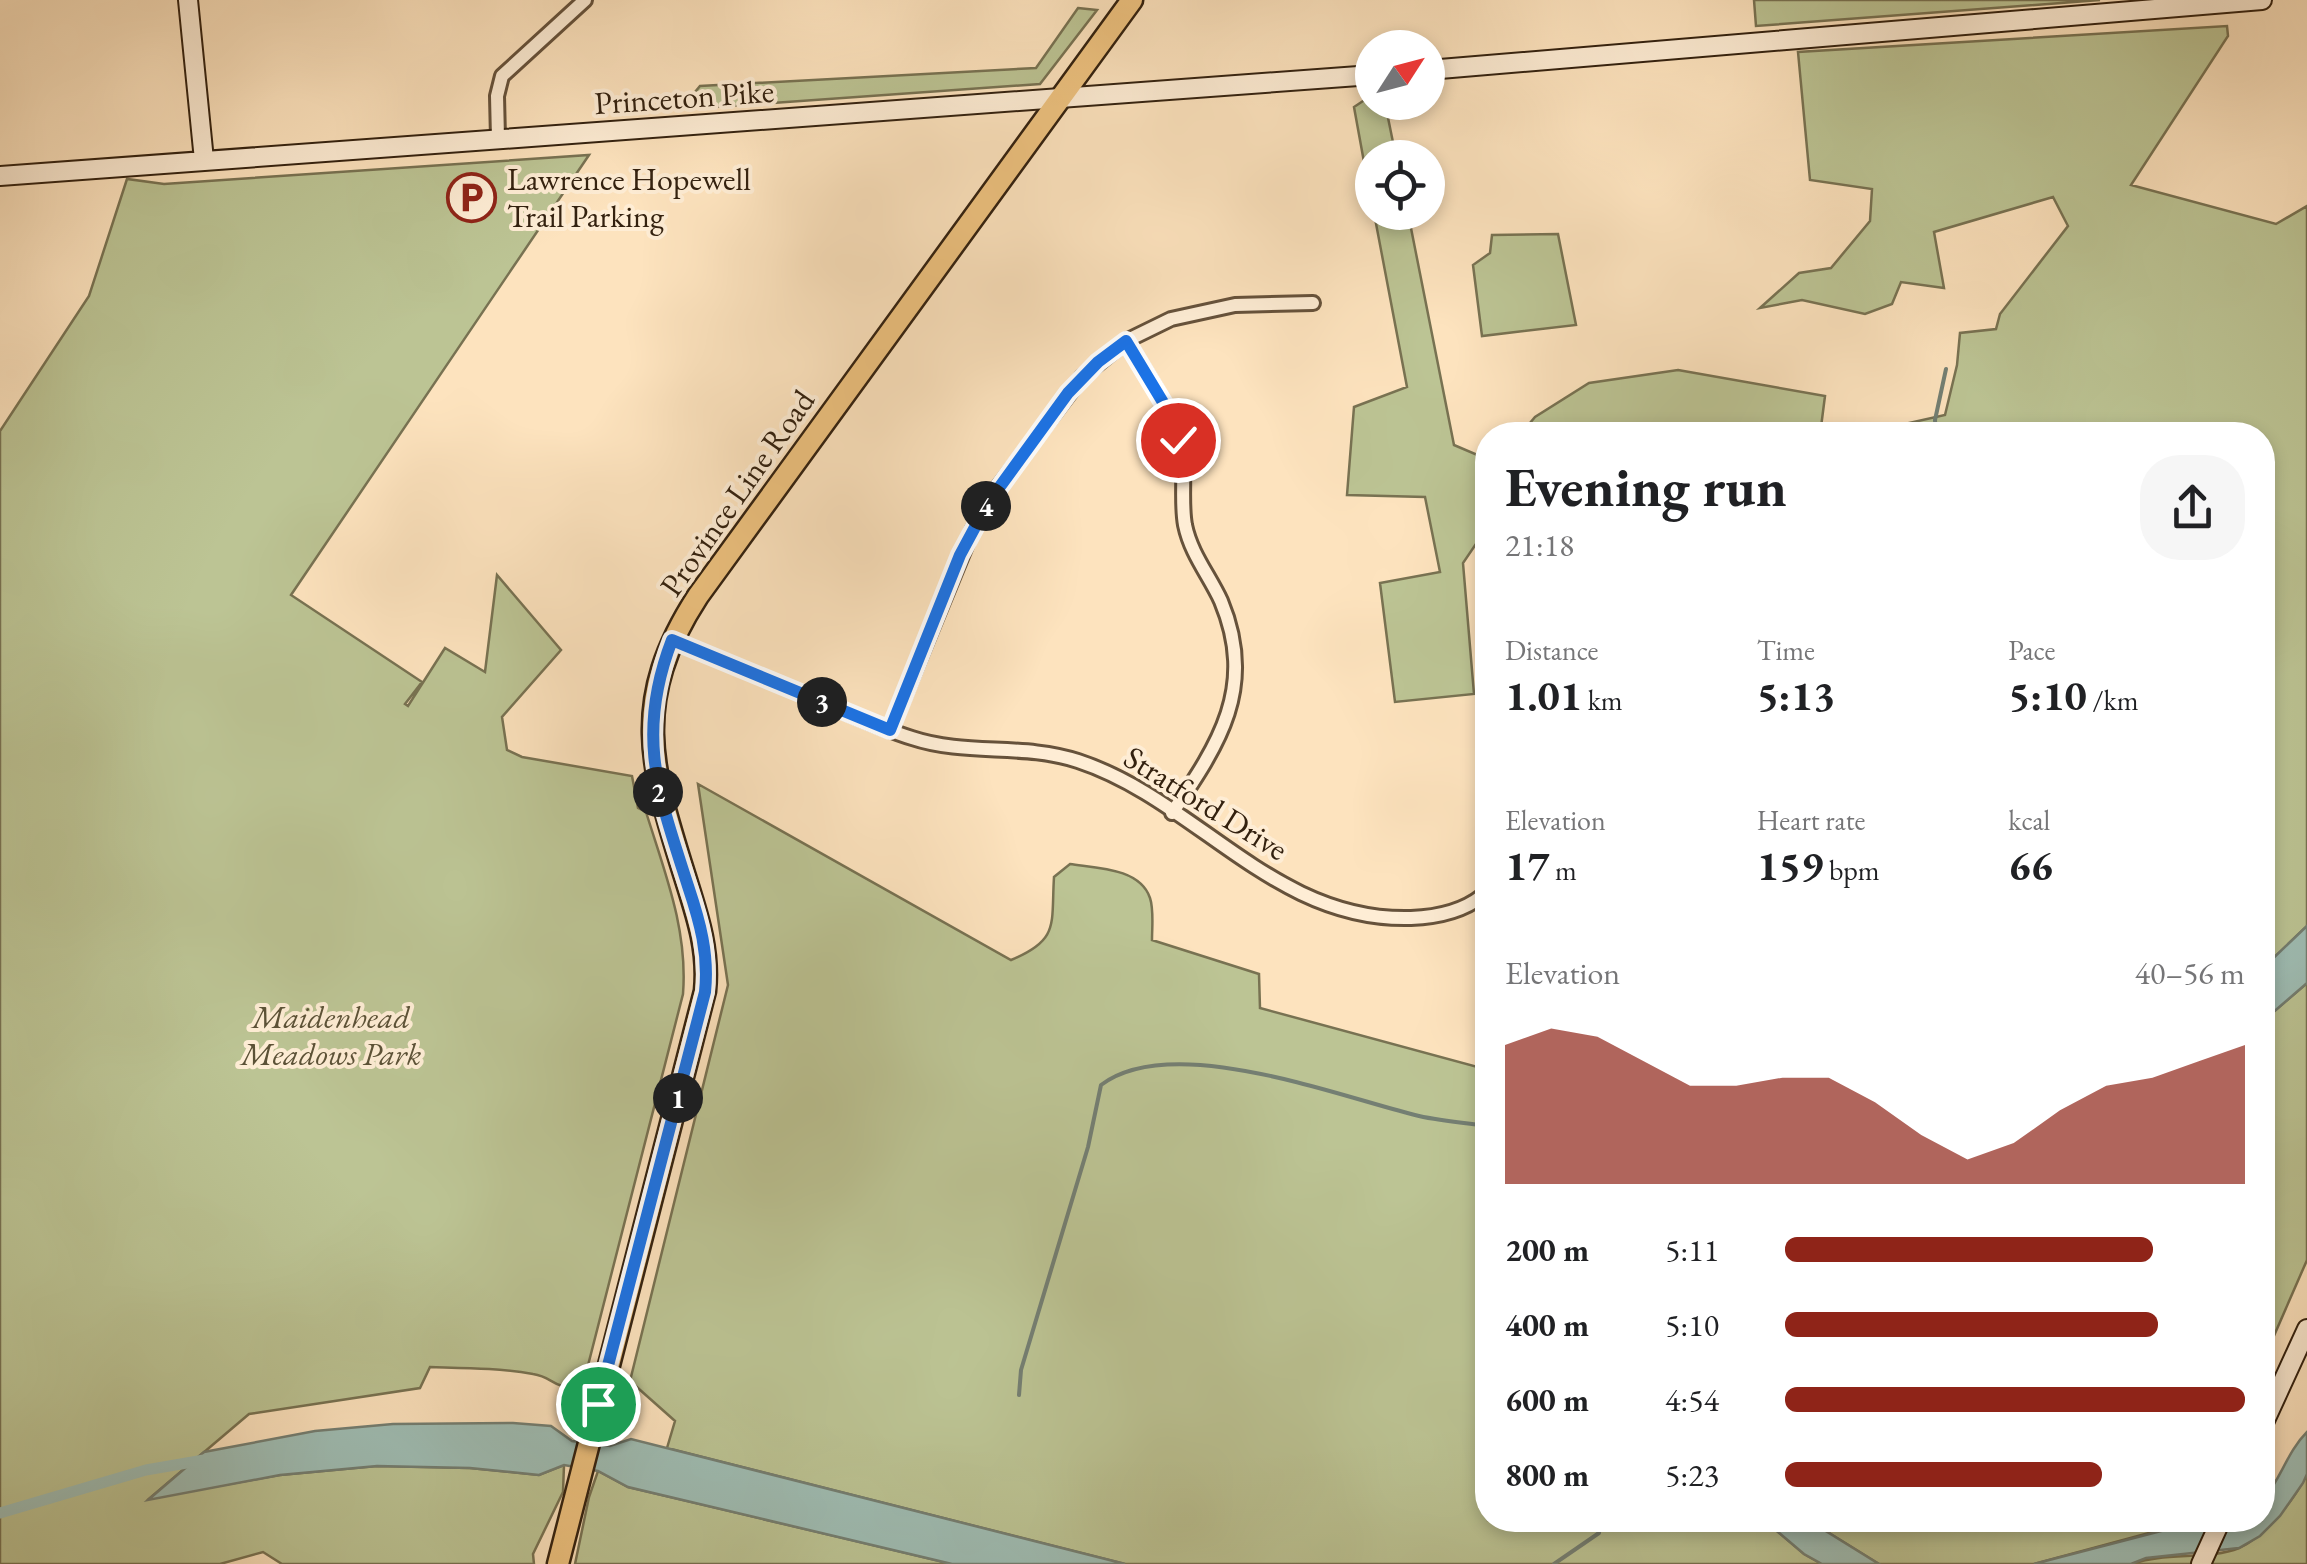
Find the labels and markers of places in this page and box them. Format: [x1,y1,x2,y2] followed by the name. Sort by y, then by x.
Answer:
[507,158,751,237] place label: Lawrence Hopewell Trail Parking
[446,171,498,223] parking icon: Lawrence Hopewell Trail Parking
[1136,398,1221,483] pin
[961,481,1011,531] pin: 4
[797,677,847,727] pin: 3
[633,767,683,817] pin: 2
[653,1073,703,1123] pin: 1
[556,1362,641,1447] pin

